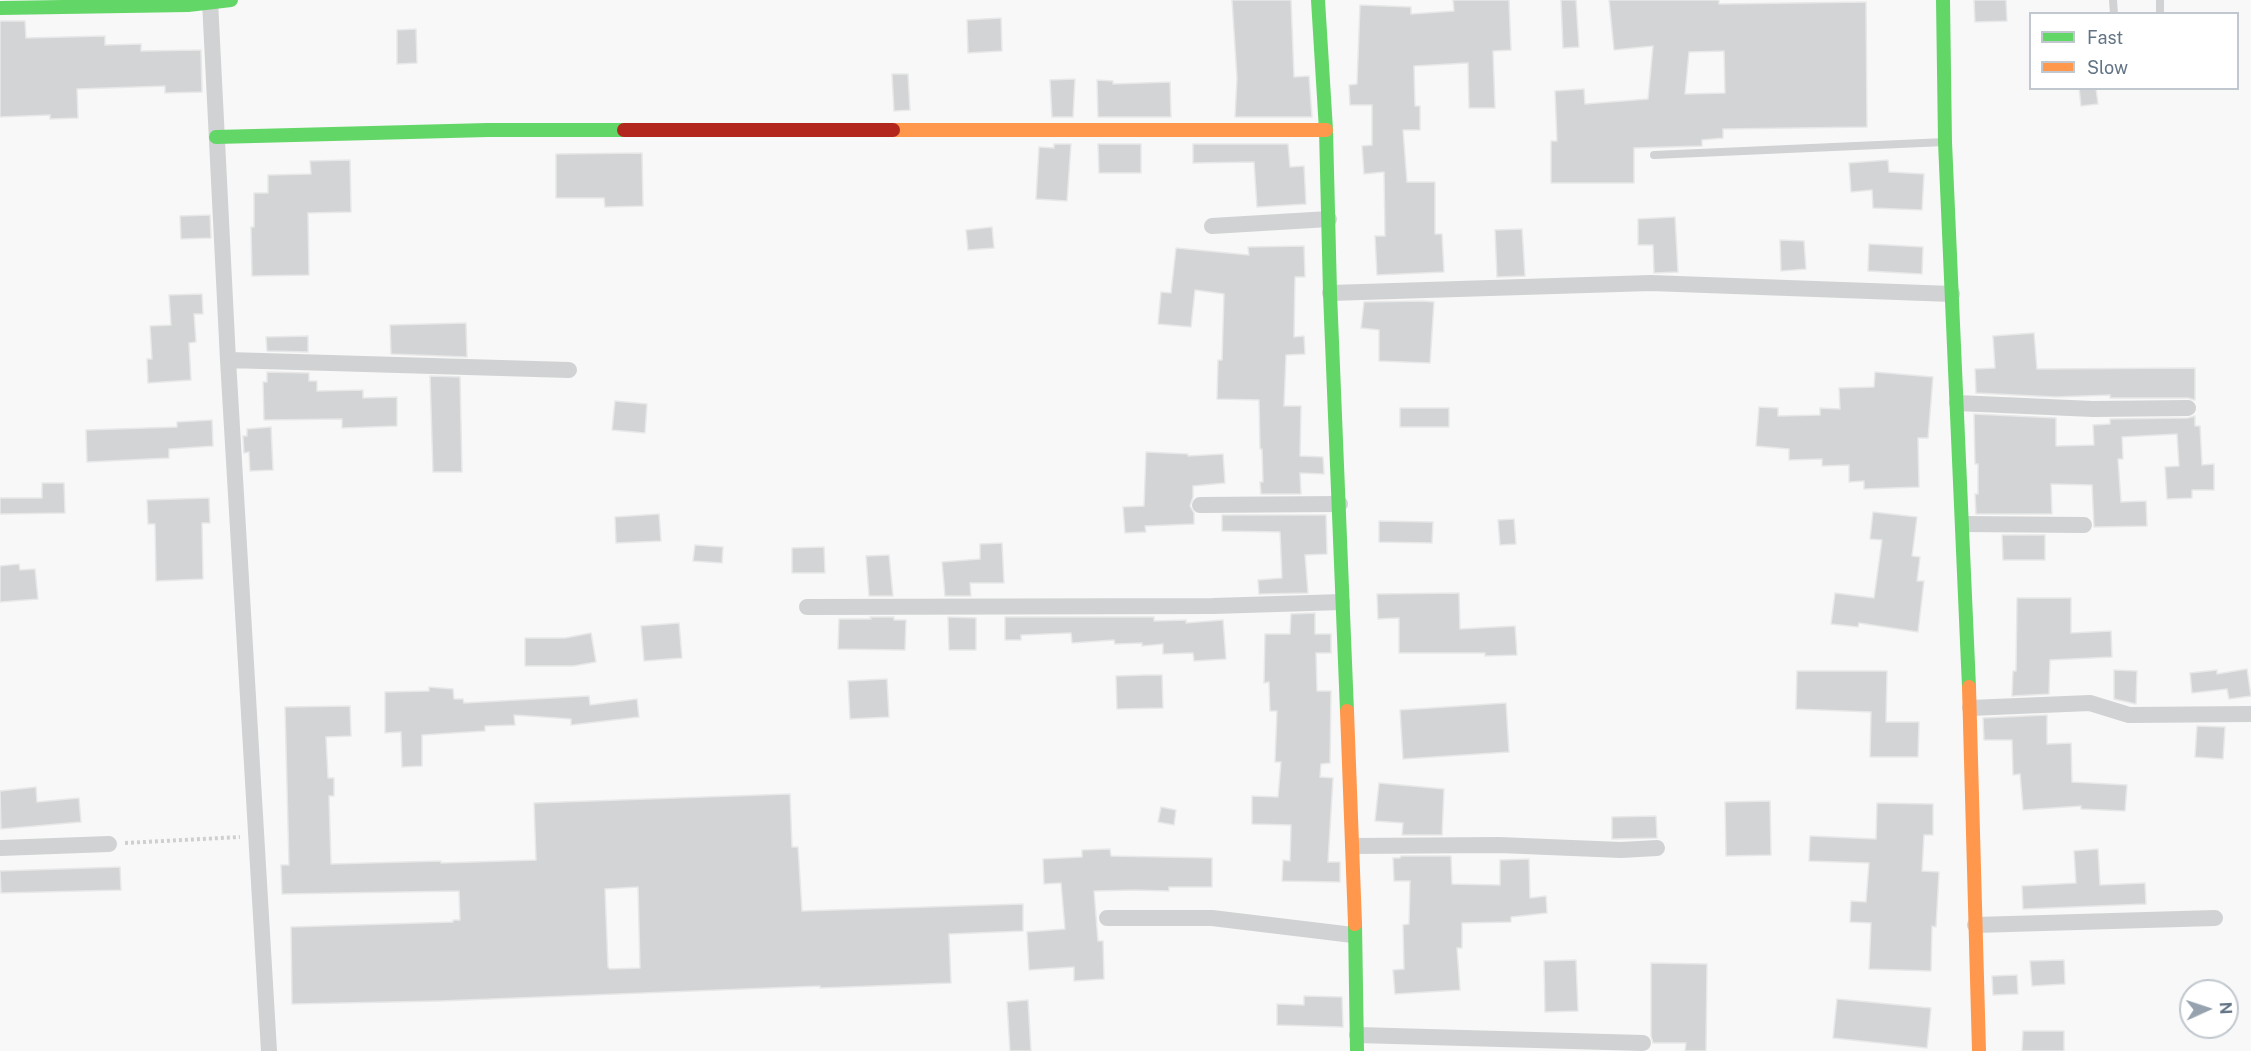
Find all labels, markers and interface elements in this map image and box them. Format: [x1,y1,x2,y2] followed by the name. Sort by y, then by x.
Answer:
[2029,12,2239,90] legend
[2087,27,2123,48] text: Fast
[2087,57,2128,78] text: Slow
[2179,979,2239,1039] north arrow
[2216,1001,2235,1015] text: N

